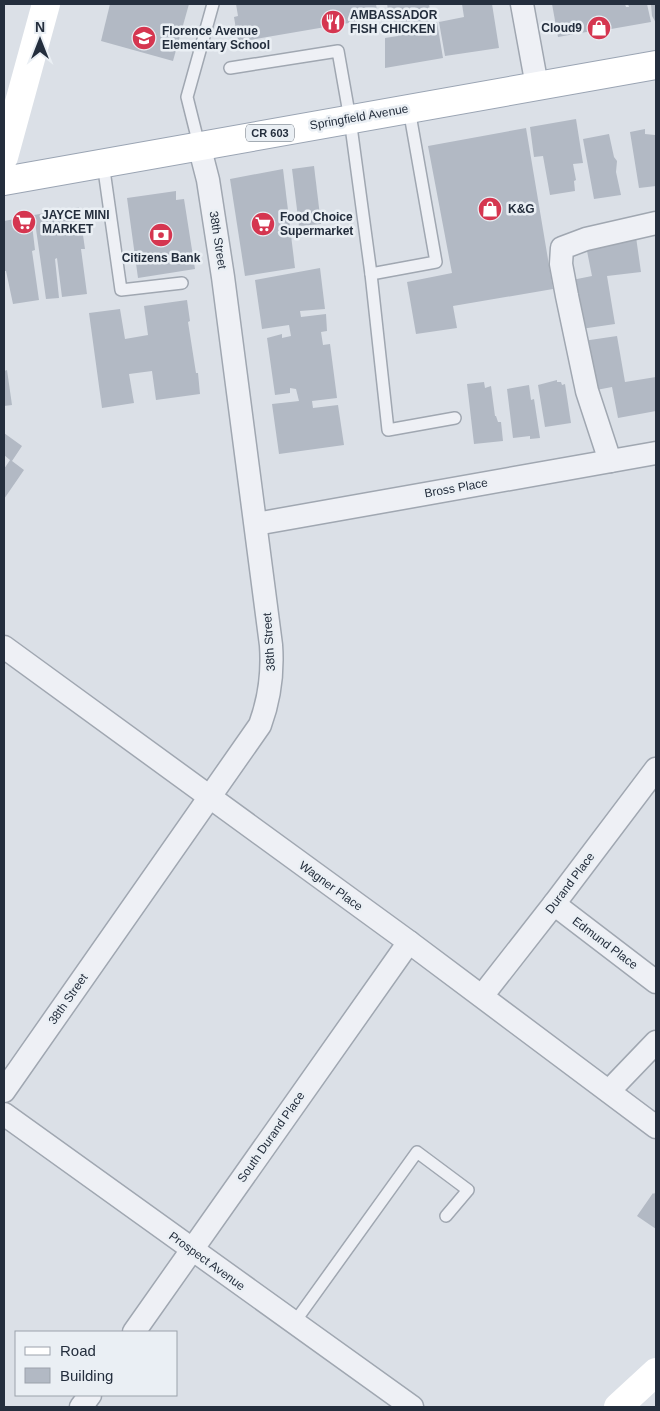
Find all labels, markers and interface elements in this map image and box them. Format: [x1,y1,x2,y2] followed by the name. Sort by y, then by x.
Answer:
[350,8,438,36] place label: AMBASSADOR FISH CHICKEN
[320,9,346,35] restaurant icon: AMBASSADOR FISH CHICKEN
[15,15,65,65] north arrow
[586,15,612,41] shop icon: Cloud9
[35,19,45,35] text: N
[541,21,582,35] place label: Cloud9
[162,24,270,52] place label: Florence Avenue Elementary School
[131,25,157,51] school or university icon: Florence Avenue Elementary School
[309,101,410,133] street label: Springfield Avenue
[246,125,294,142] road number: CR 603
[477,196,503,222] shop icon: K&G
[508,202,535,216] place label: K&G
[42,208,110,236] place label: JAYCE MINI MARKET
[11,209,37,235] supermarket icon: JAYCE MINI MARKET
[206,210,230,271] street label: 38th Street
[280,210,353,238] place label: Food Choice Supermarket
[250,211,276,237] supermarket icon: Food Choice Supermarket
[148,222,174,248] bank icon: Citizens Bank
[122,251,201,265] place label: Citizens Bank
[423,475,489,500] street label: Bross Place
[260,612,278,672] street label: 38th Street
[543,849,598,916] street label: Durand Place
[297,858,366,914] street label: Wagner Place
[570,914,641,972] street label: Edmund Place
[45,970,91,1027] street label: 38th Street
[234,1089,308,1185] street label: South Durand Place
[166,1229,248,1293] street label: Prospect Avenue
[15,1331,178,1396] legend
[60,1342,96,1359] text: Road
[60,1367,113,1384] text: Building

